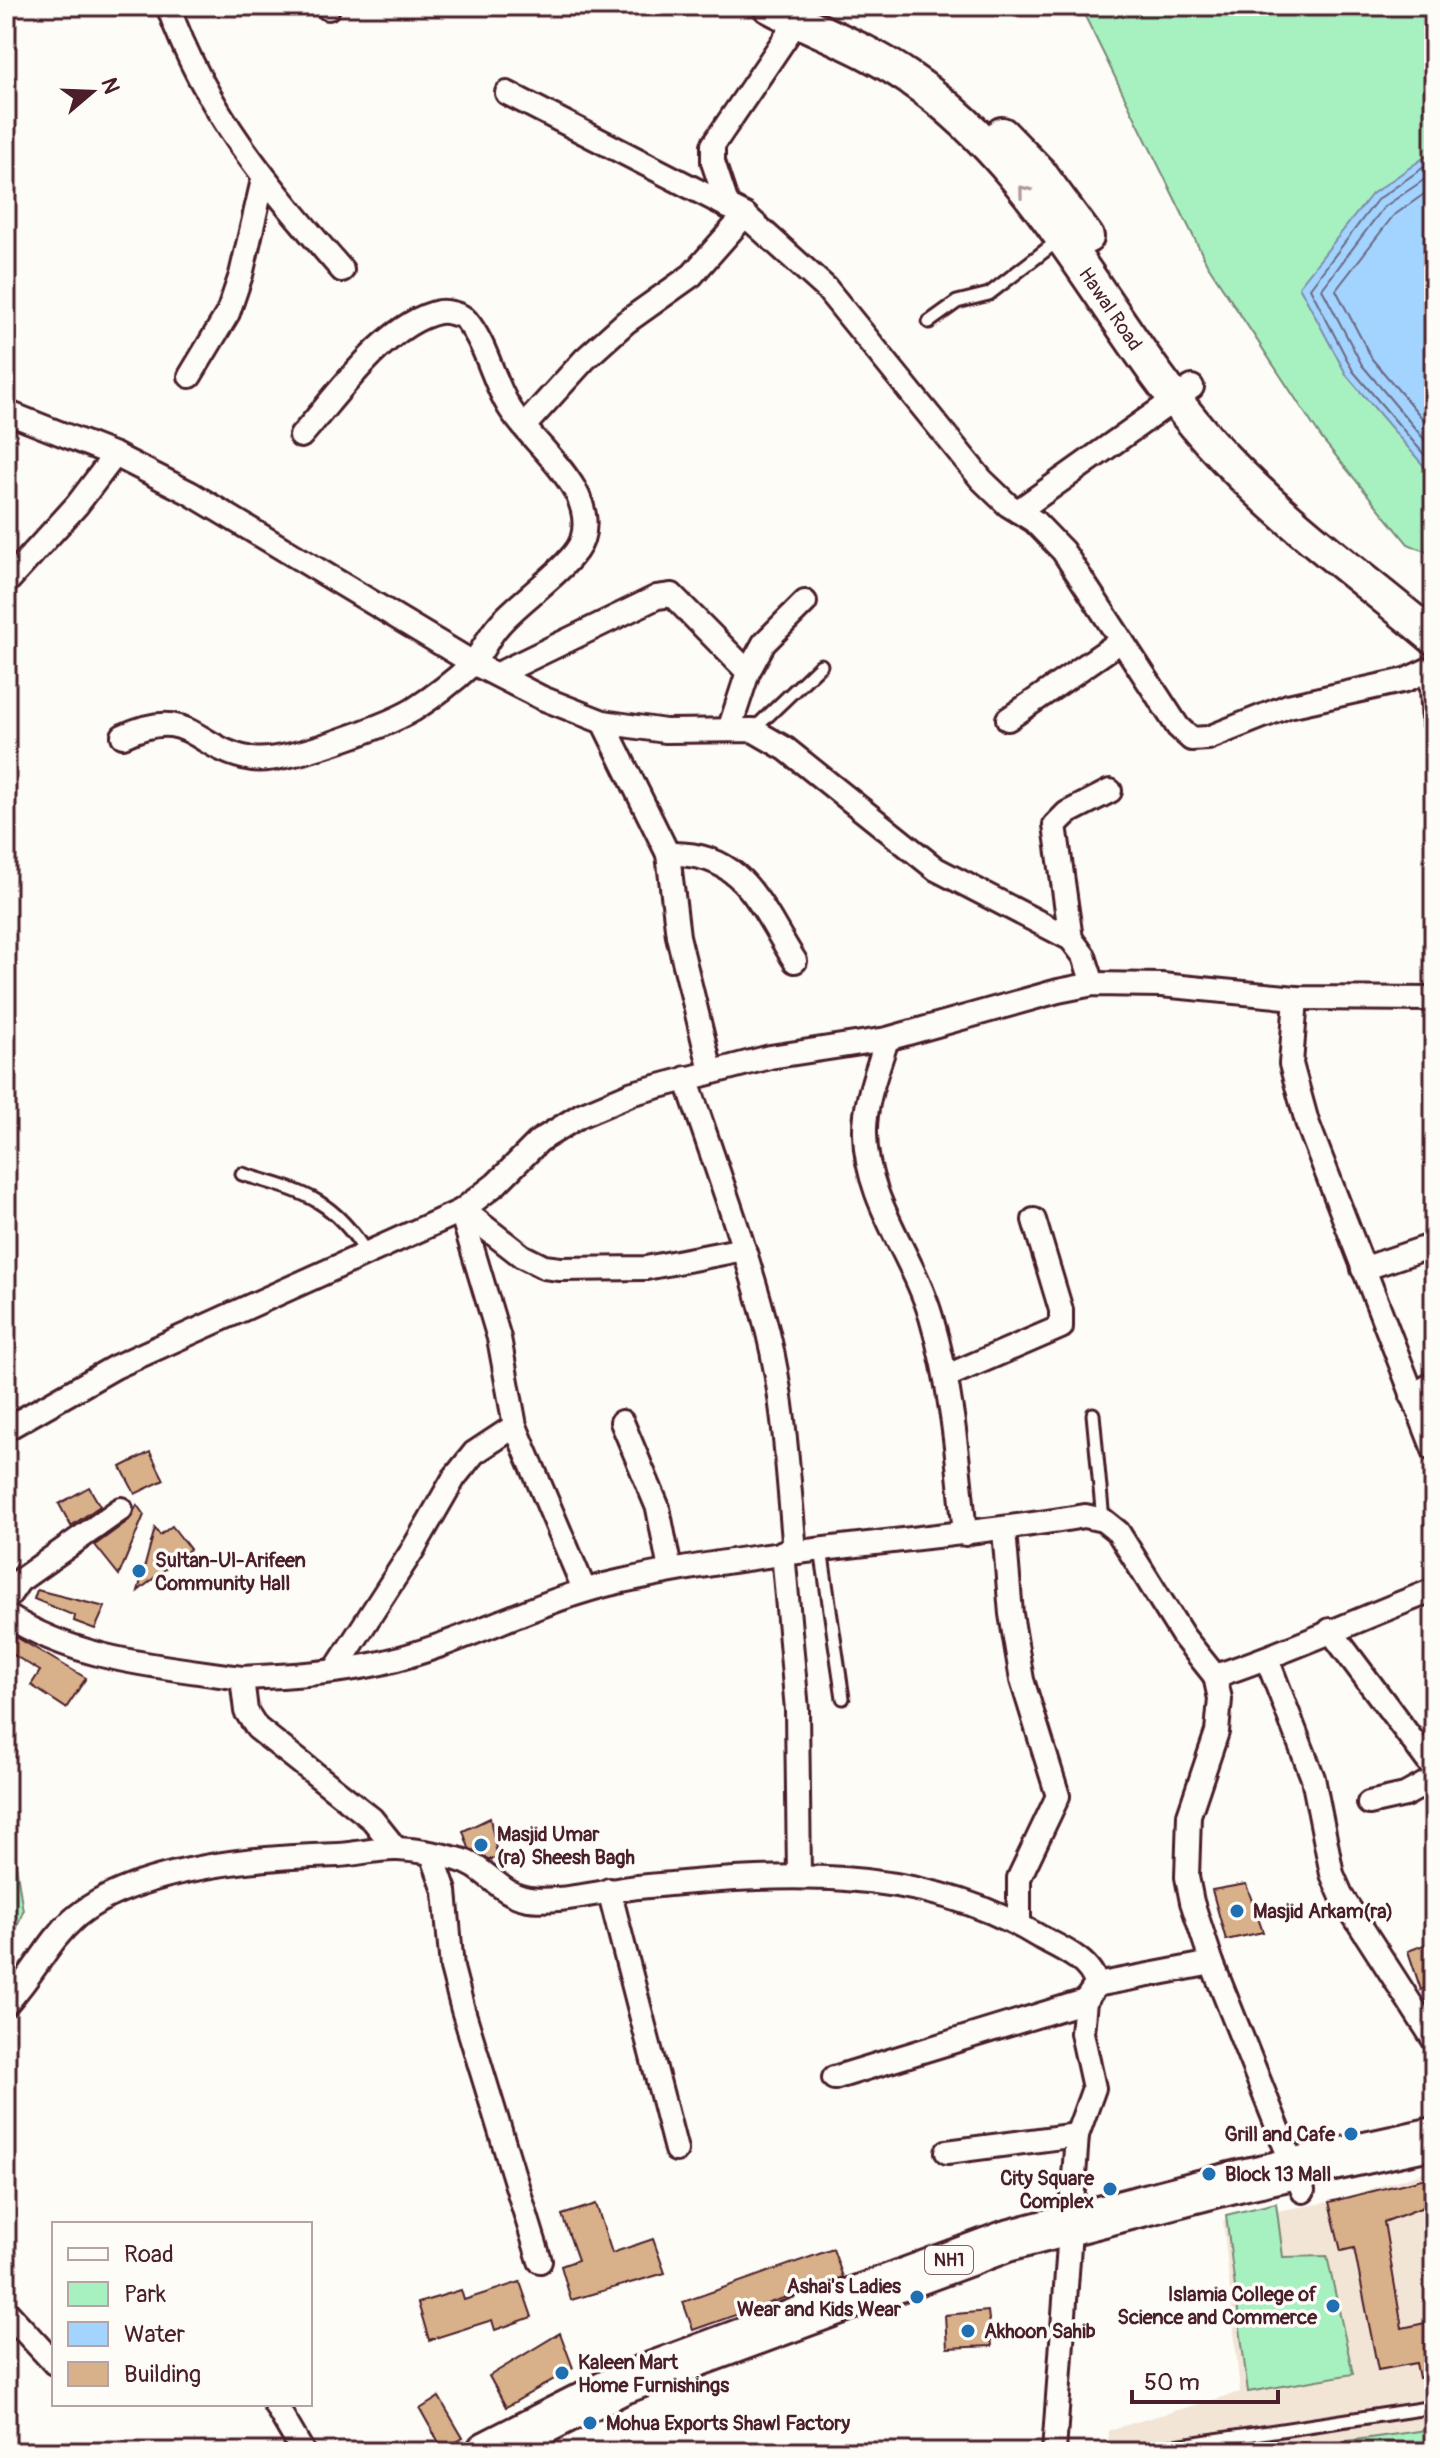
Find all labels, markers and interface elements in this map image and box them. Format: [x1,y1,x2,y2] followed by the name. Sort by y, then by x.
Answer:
[52,52,132,132] north arrow
[94,74,126,98] text: N
[1019,186,1034,201] one-way arrow
[1074,262,1148,355] street label: Hawal Road
[155,1548,306,1596] place label: Sultan-Ul-Arifeen Community Hall
[130,1562,148,1580] marker: Sultan-Ul-Arifeen Community Hall
[497,1822,635,1870] place label: Masjid Umar (ra) Sheesh Bagh
[472,1836,490,1854] marker: Masjid Umar (ra) Sheesh Bagh
[1253,1899,1393,1924] place label: Masjid Arkam(ra)
[1228,1902,1246,1920] marker: Masjid Arkam(ra)
[1225,2122,1336,2147] place label: Grill and Cafe
[1342,2125,1360,2143] marker: Grill and Cafe
[1225,2162,1331,2187] place label: Block 13 Mall
[1200,2165,1218,2183] marker: Block 13 Mall
[1000,2166,1095,2214] place label: City Square Complex
[1101,2180,1119,2198] marker: City Square Complex
[52,2222,312,2406] legend
[124,2240,174,2269] text: Road
[925,2246,973,2274] road number: NH1
[737,2274,902,2322] place label: Ashai's Ladies Wear and Kids Wear
[124,2280,166,2309] text: Park
[1117,2282,1318,2330] place label: Islamia College of Science and Commerce
[908,2288,926,2306] marker: Ashai's Ladies Wear and Kids Wear
[1324,2297,1342,2315] marker: Islamia College of Science and Commerce
[984,2319,1096,2344] place label: Akhoon Sahib
[124,2320,185,2349] text: Water
[959,2322,977,2340] marker: Akhoon Sahib
[578,2350,729,2398] place label: Kaleen Mart Home Furnishings
[1132,2354,1278,2404] scale bar
[124,2360,201,2389] text: Building
[553,2364,571,2382] marker: Kaleen Mart Home Furnishings
[1144,2368,1200,2397] text: 50 m
[606,2411,850,2436] place label: Mohua Exports Shawl Factory
[581,2414,599,2432] marker: Mohua Exports Shawl Factory

